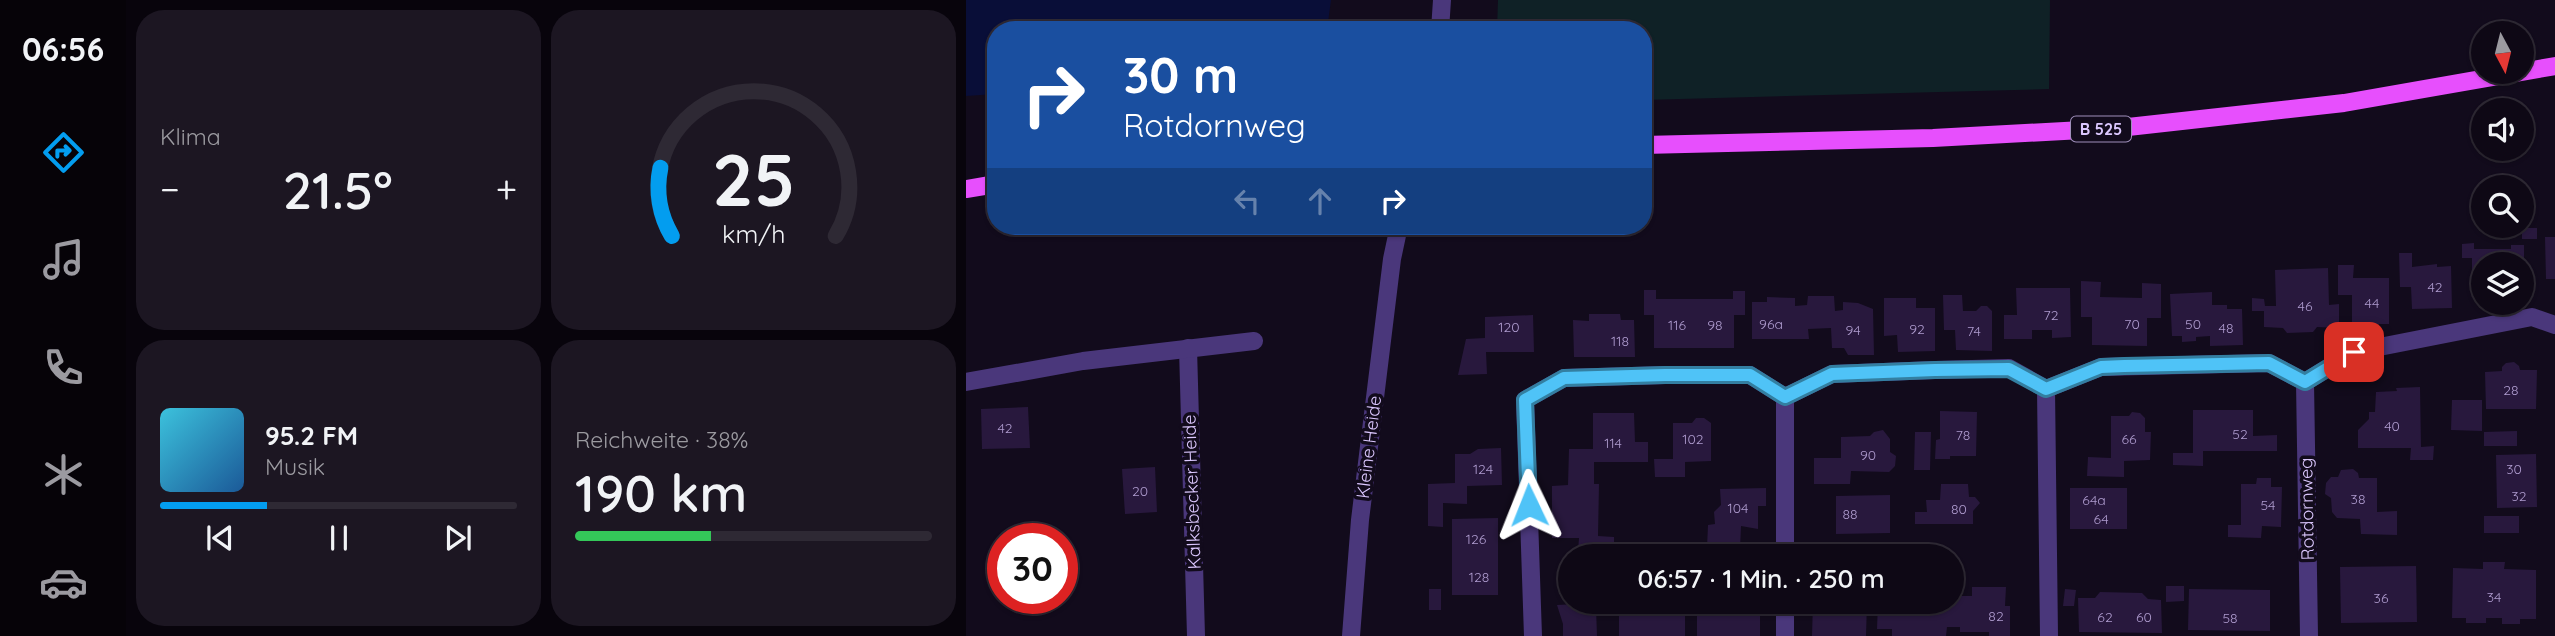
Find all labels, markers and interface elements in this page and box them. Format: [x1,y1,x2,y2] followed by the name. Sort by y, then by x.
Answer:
[2471,21,2534,84] north arrow
[2471,21,2534,315] map controls
[22,29,104,69] text: 06:56
[1123,44,1238,105] text: 30 m
[1008,49,1099,140] icon: right
[2471,98,2534,161] button: sound
[1123,105,1306,145] text: Rotdornweg
[2071,116,2131,141] road number: B 525
[160,122,221,151] text: Klima
[39,128,88,177] icon: directions
[712,133,795,224] text: 25
[283,157,393,222] text: 21.5°
[160,165,180,213] text: −
[496,165,517,213] text: +
[2471,175,2534,238] button: search
[1228,182,1266,220] icon: left
[1301,182,1339,220] icon: ahead
[1374,182,1412,220] icon: right
[722,218,785,249] text: km/h
[39,235,88,284] icon: music
[2471,252,2534,315] button: layers
[2427,278,2443,296] house number: 42
[2365,294,2379,312] house number: 44
[2298,297,2313,315] house number: 46
[2044,306,2059,324] house number: 72
[1759,315,1783,333] house number: 96a
[2124,315,2140,333] house number: 70
[2185,315,2201,333] house number: 50
[1668,316,1686,334] house number: 116
[1707,316,1723,334] house number: 98
[1498,318,1520,336] house number: 120
[2219,319,2233,337] house number: 48
[1909,320,1925,338] house number: 92
[1845,321,1861,339] house number: 94
[1967,322,1981,340] house number: 74
[2324,322,2384,382] pin
[1611,332,1629,350] house number: 118
[2335,333,2373,371] icon: arrive
[39,343,88,392] icon: phone
[2503,381,2519,399] house number: 28
[1351,394,1386,500] street label: Kleine Heide
[1177,414,1206,570] street label: Kalksbecker Heide
[2384,417,2400,435] house number: 40
[265,419,358,452] text: 95.2 FM
[997,419,1013,437] house number: 42
[575,425,748,454] text: Reichweite · 38%
[2232,425,2248,443] house number: 52
[1956,426,1970,444] house number: 78
[1682,430,1704,448] house number: 102
[2121,430,2137,448] house number: 66
[1604,434,1622,452] house number: 114
[1860,446,1876,464] house number: 90
[39,450,88,499] icon: climate
[265,452,325,481] text: Musik
[2294,457,2319,561] street label: Rotdornweg
[575,460,747,525] text: 190 km
[1473,460,1493,478] house number: 124
[2506,460,2522,478] house number: 30
[1492,468,1566,542] position arrow
[1132,482,1148,500] house number: 20
[2511,487,2527,505] house number: 32
[2351,490,2365,508] house number: 38
[2082,491,2106,509] house number: 64a
[2260,496,2276,514] house number: 54
[1728,499,1748,517] house number: 104
[1951,500,1967,518] house number: 80
[1842,505,1858,523] house number: 88
[2093,510,2109,528] house number: 64
[201,519,239,557] icon: previous
[320,519,358,557] icon: pause
[439,519,477,557] icon: next
[987,523,1078,614] speed limit sign: 30
[1466,530,1487,548] house number: 126
[39,558,88,607] icon: car
[1637,562,1885,595] text: 06:57 · 1 Min. · 250 m
[1469,568,1489,586] house number: 128
[2487,588,2501,606] house number: 34
[2374,589,2389,607] house number: 36
[1988,607,2004,625] house number: 82
[2097,608,2113,626] house number: 62
[2136,608,2152,626] house number: 60
[2222,609,2238,627] house number: 58

